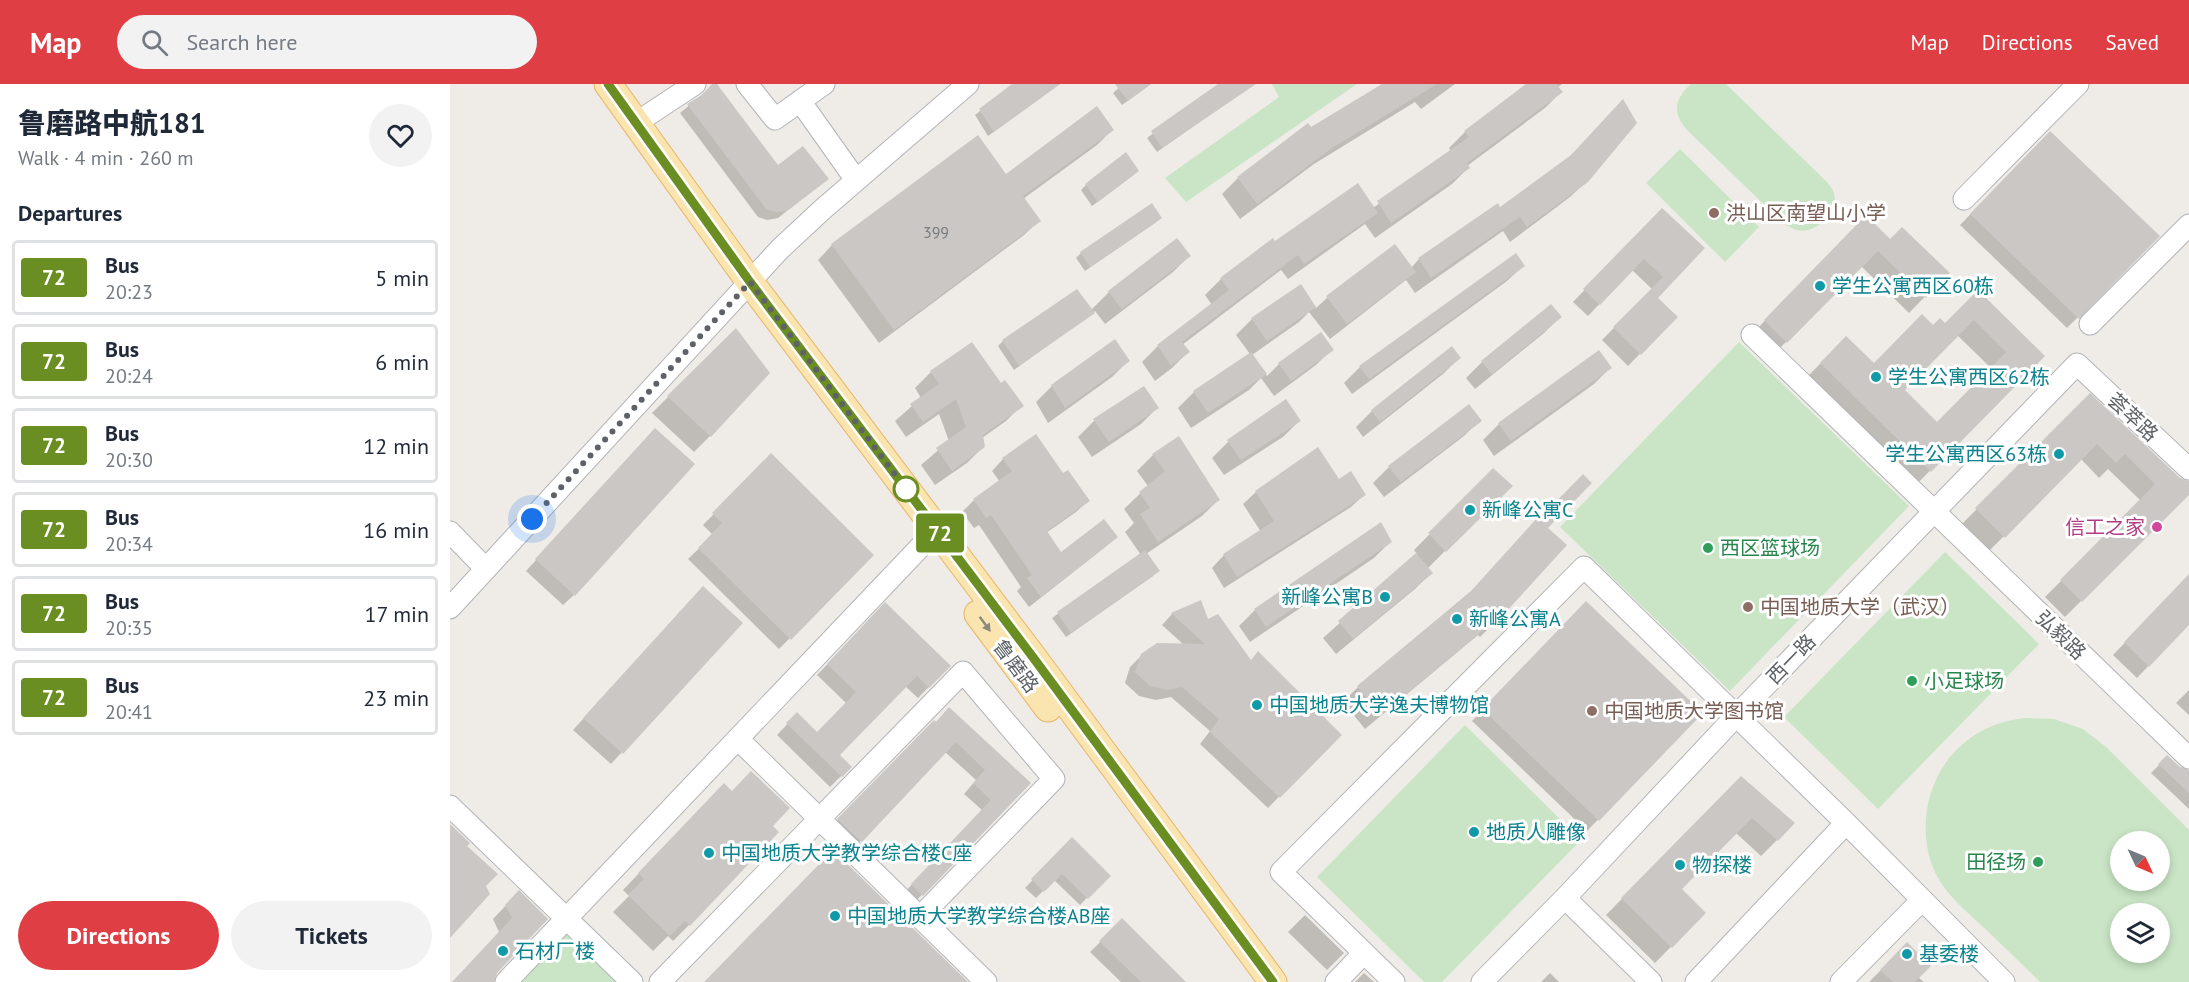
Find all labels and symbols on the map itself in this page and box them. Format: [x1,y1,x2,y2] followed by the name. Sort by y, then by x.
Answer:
[1726,200,1886,226] place label: 洪山区南望山小学
[1707,206,1721,220] marker: 洪山区南望山小学
[923,222,949,242] house number: 399
[1832,273,1994,299] place label: 学生公寓西区60栋
[1813,279,1827,293] marker: 学生公寓西区60栋
[1888,364,2050,390] place label: 学生公寓西区62栋
[1869,370,1883,384] marker: 学生公寓西区62栋
[2102,387,2164,447] street label: 荟萃路
[1885,441,2047,467] place label: 学生公寓西区63栋
[2052,447,2066,461] marker: 学生公寓西区63栋
[893,476,919,502] unlabelled marker
[1482,497,1573,523] place label: 新峰公寓C
[1463,503,1477,517] marker: 新峰公寓C
[517,504,547,534] your location
[913,514,967,552] line badge: 72
[2065,514,2145,540] place label: 信工之家
[2150,520,2164,534] marker: 信工之家
[1720,535,1820,561] place label: 西区篮球场
[1701,541,1715,555] marker: 西区篮球场
[1281,584,1373,610] place label: 新峰公寓B
[1378,590,1392,604] marker: 新峰公寓B
[1760,594,1960,620] place label: 中国地质大学（武汉）
[1741,600,1755,614] marker: 中国地质大学（武汉）
[2030,605,2092,665] street label: 弘毅路
[1469,606,1561,632] place label: 新峰公寓A
[1450,612,1464,626] marker: 新峰公寓A
[979,616,991,632] one-way arrow
[1761,628,1821,690] street label: 西一路
[988,634,1044,698] street label: 鲁磨路
[1924,668,2004,694] place label: 小足球场
[1905,674,1919,688] marker: 小足球场
[1269,692,1489,718] place label: 中国地质大学逸夫博物馆
[1250,698,1264,712] marker: 中国地质大学逸夫博物馆
[1604,698,1784,724] place label: 中国地质大学图书馆
[1585,704,1599,718] marker: 中国地质大学图书馆
[1486,819,1586,845] place label: 地质人雕像
[1467,825,1481,839] marker: 地质人雕像
[2110,831,2170,891] north arrow
[721,840,972,866] place label: 中国地质大学教学综合楼C座
[702,846,716,860] marker: 中国地质大学教学综合楼C座
[1966,849,2026,875] place label: 田径场
[1692,852,1752,878] place label: 物探楼
[2031,855,2045,869] marker: 田径场
[1673,858,1687,872] marker: 物探楼
[847,903,1110,929] place label: 中国地质大学教学综合楼AB座
[828,909,842,923] marker: 中国地质大学教学综合楼AB座
[515,938,595,964] place label: 石材厂楼
[1919,941,1979,967] place label: 基委楼
[496,944,510,958] marker: 石材厂楼
[1900,947,1914,961] marker: 基委楼

